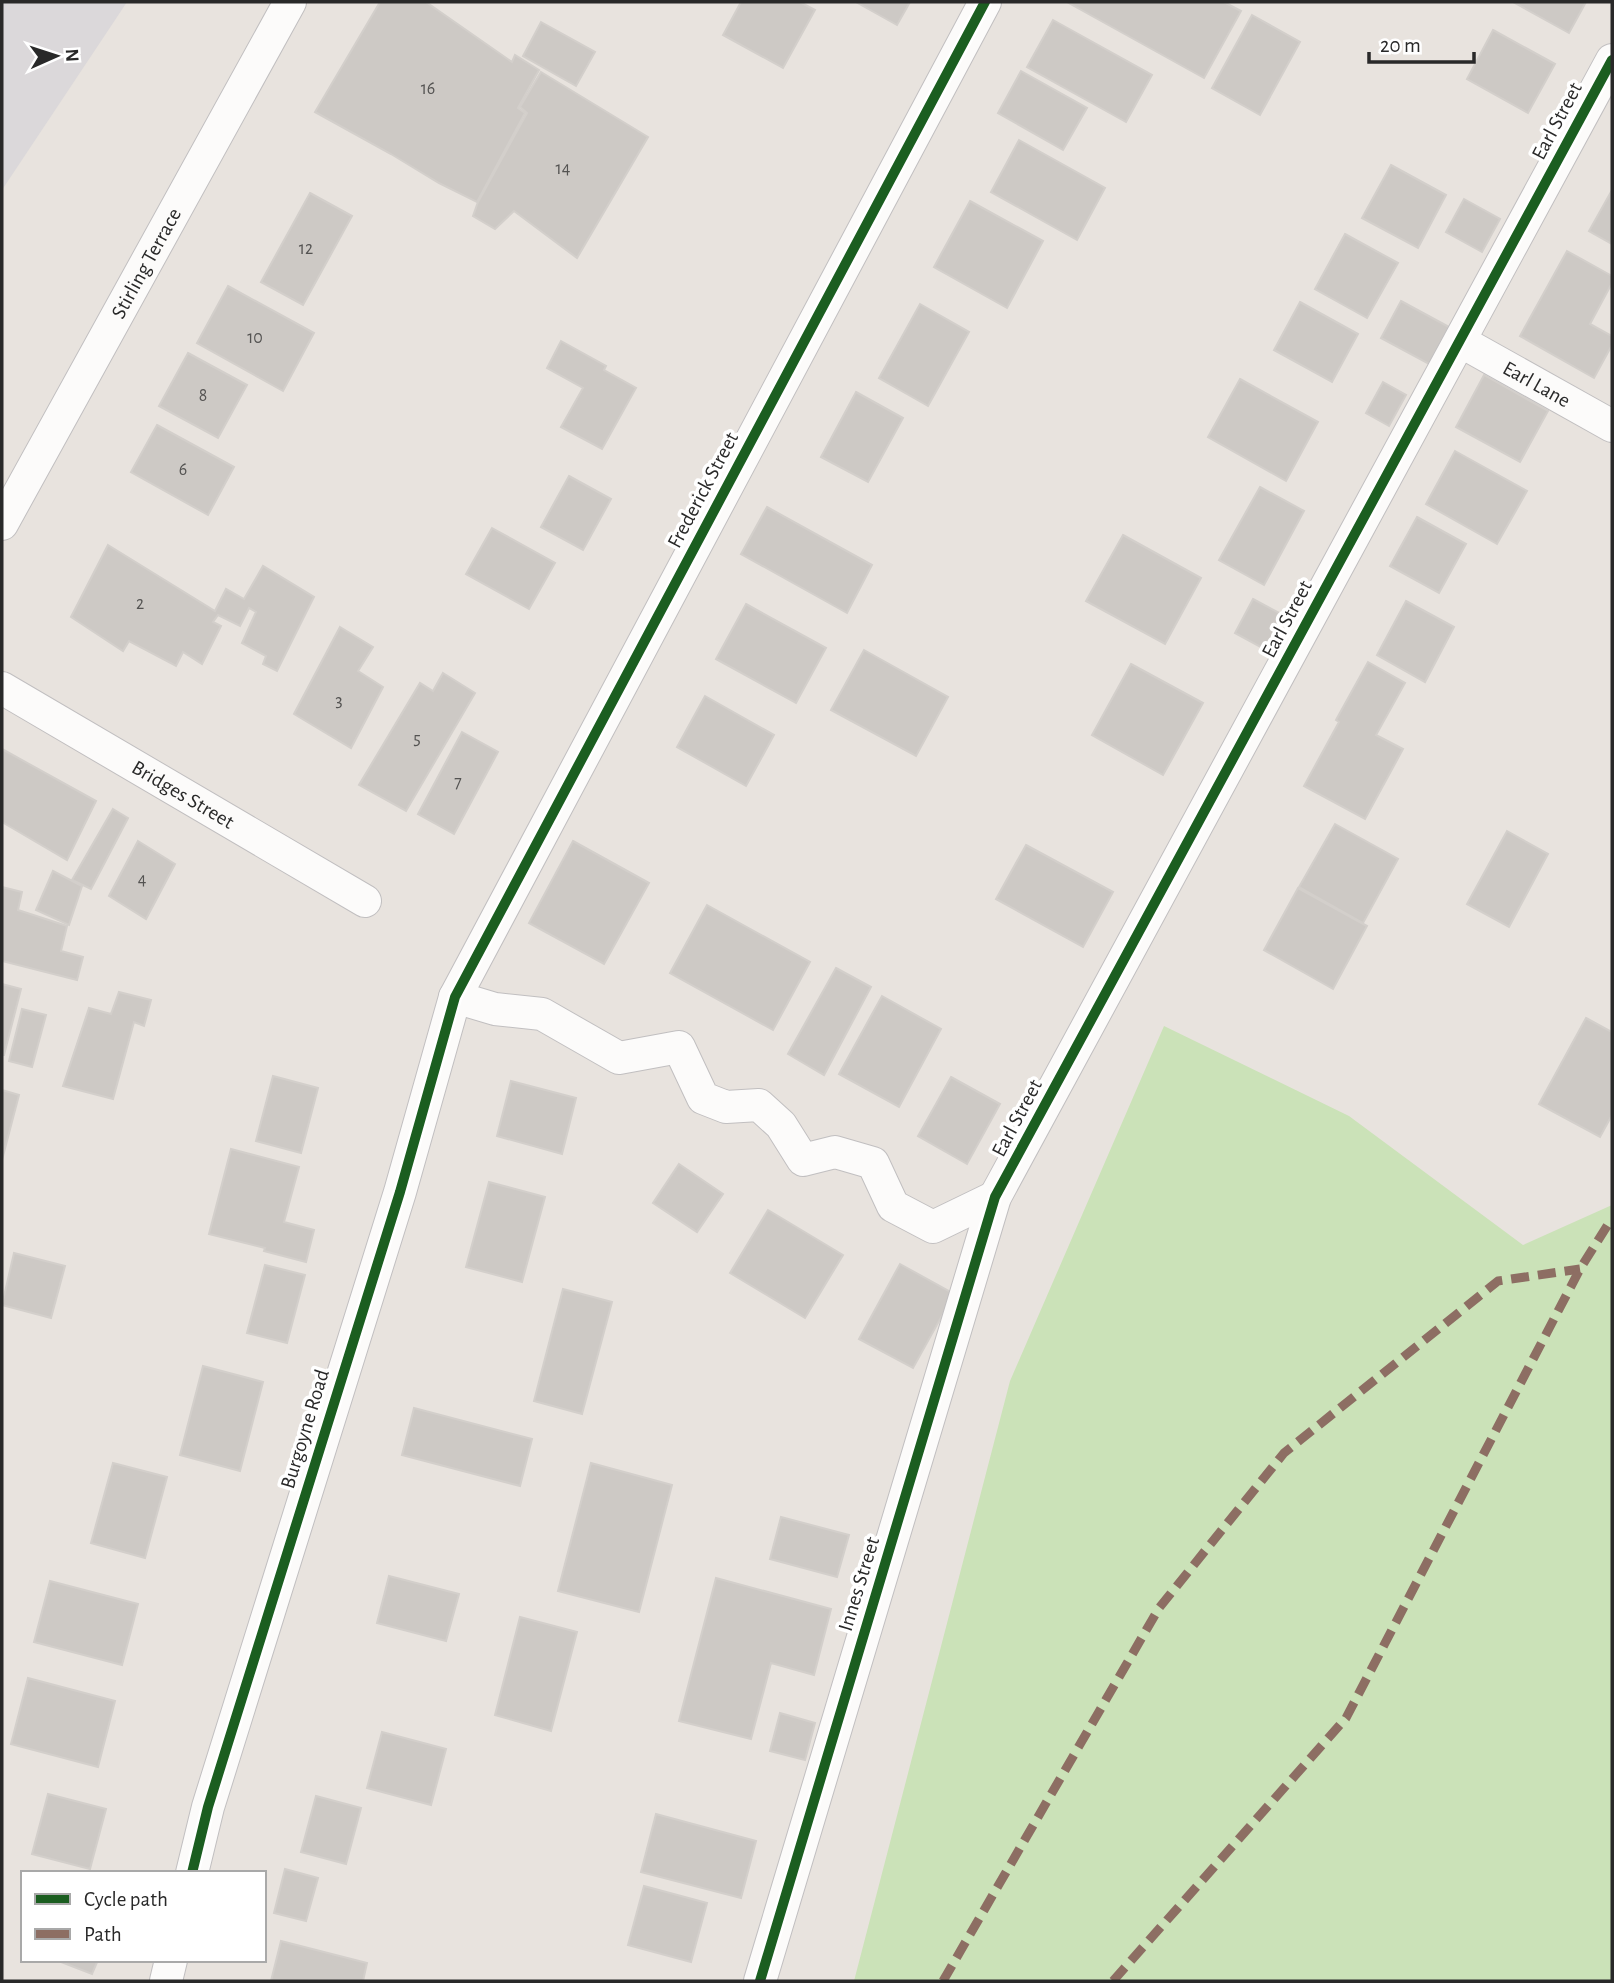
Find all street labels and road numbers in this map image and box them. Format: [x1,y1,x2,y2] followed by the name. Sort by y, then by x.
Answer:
[1528,79,1586,163] street label: Earl Street
[107,204,185,322] street label: Stirling Terrace
[1500,357,1574,411] street label: Earl Lane
[664,428,742,551] street label: Frederick Street
[1258,577,1316,661] street label: Earl Street
[128,756,238,832] street label: Bridges Street
[988,1076,1046,1160] street label: Earl Street
[277,1367,333,1491] street label: Burgoyne Road
[835,1534,883,1634] street label: Innes Street

